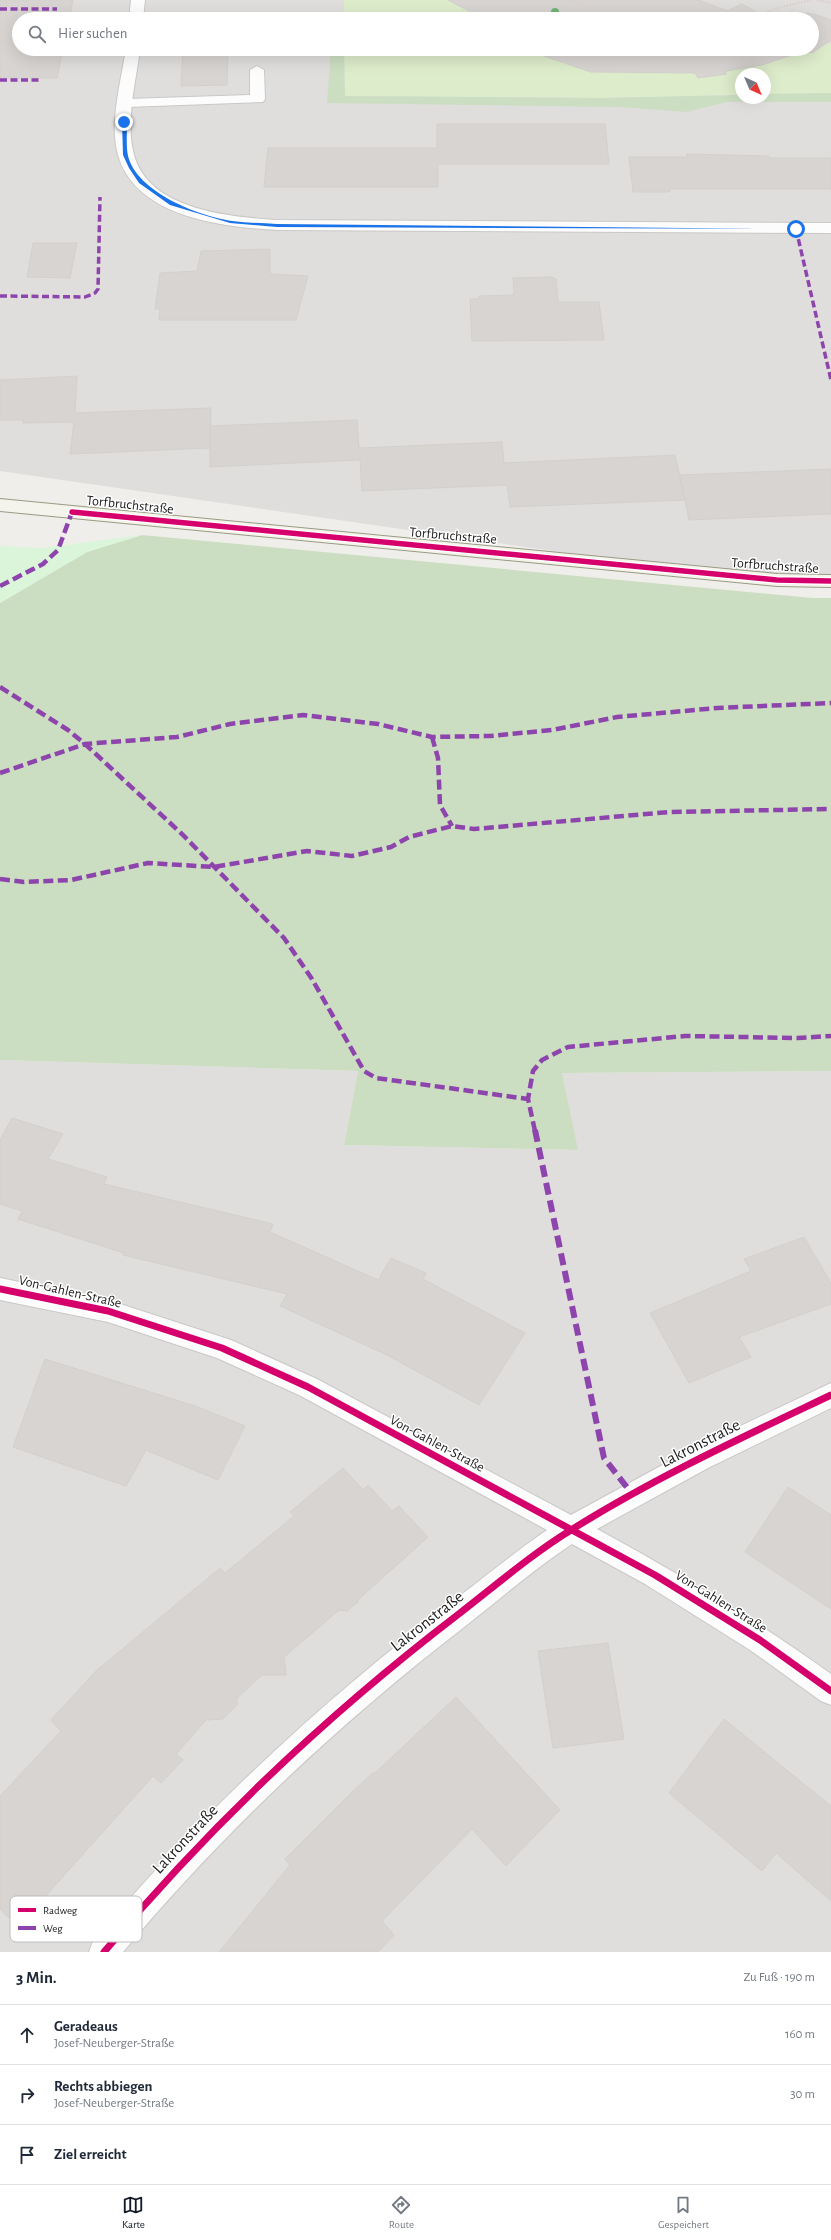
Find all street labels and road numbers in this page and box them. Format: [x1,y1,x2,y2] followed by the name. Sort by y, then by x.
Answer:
[86,493,174,517] street label: Torfbruchstraße
[409,525,497,547] street label: Torfbruchstraße
[731,556,819,576] street label: Torfbruchstraße
[17,1273,123,1311] street label: Von-Gahlen-Straße
[387,1413,487,1475] street label: Von-Gahlen-Straße
[657,1416,743,1470] street label: Lakronstraße
[673,1568,769,1636] street label: Von-Gahlen-Straße
[387,1587,467,1655] street label: Lakronstraße
[149,1801,221,1877] street label: Lakronstraße

